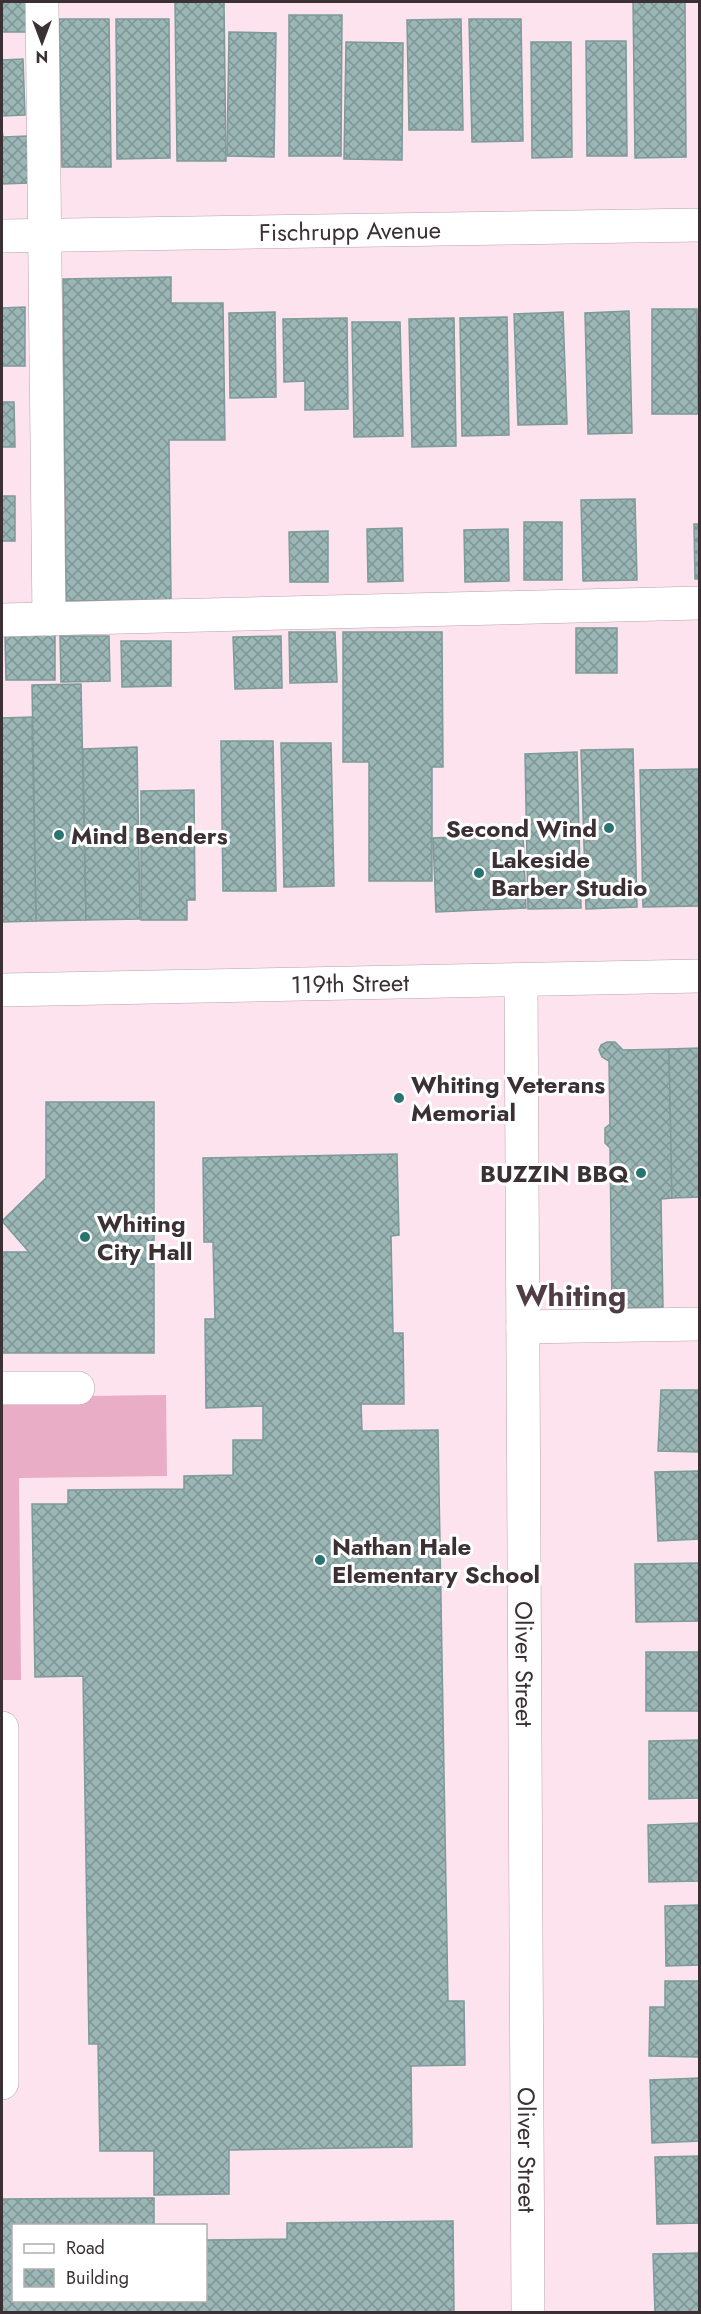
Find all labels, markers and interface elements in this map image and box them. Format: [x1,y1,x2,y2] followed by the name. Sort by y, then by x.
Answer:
[12,12,72,72] north arrow
[36,45,48,68] text: N
[259,212,441,249] street label: Fischrupp Avenue
[446,811,597,846] place label: Second Wind
[71,818,228,853] place label: Mind Benders
[602,821,616,835] marker: Second Wind
[52,828,66,842] marker: Mind Benders
[491,842,647,905] place label: Lakeside Barber Studio
[472,866,486,880] marker: Lakeside Barber Studio
[290,964,410,1002] street label: 119th Street
[411,1067,605,1130] place label: Whiting Veterans Memorial
[392,1091,406,1105] marker: Whiting Veterans Memorial
[480,1156,629,1191] place label: BUZZIN BBQ
[634,1166,648,1180] marker: BUZZIN BBQ
[97,1206,193,1269] place label: Whiting City Hall
[78,1230,92,1244] marker: Whiting City Hall
[516,1274,626,1317] district label: Whiting
[332,1529,540,1592] place label: Nathan Hale Elementary School
[313,1553,327,1567] marker: Nathan Hale Elementary School
[507,1601,542,1727] street label: Oliver Street
[509,2087,545,2213] street label: Oliver Street
[12,2224,207,2302] legend
[66,2235,105,2261] text: Road
[66,2265,129,2291] text: Building

